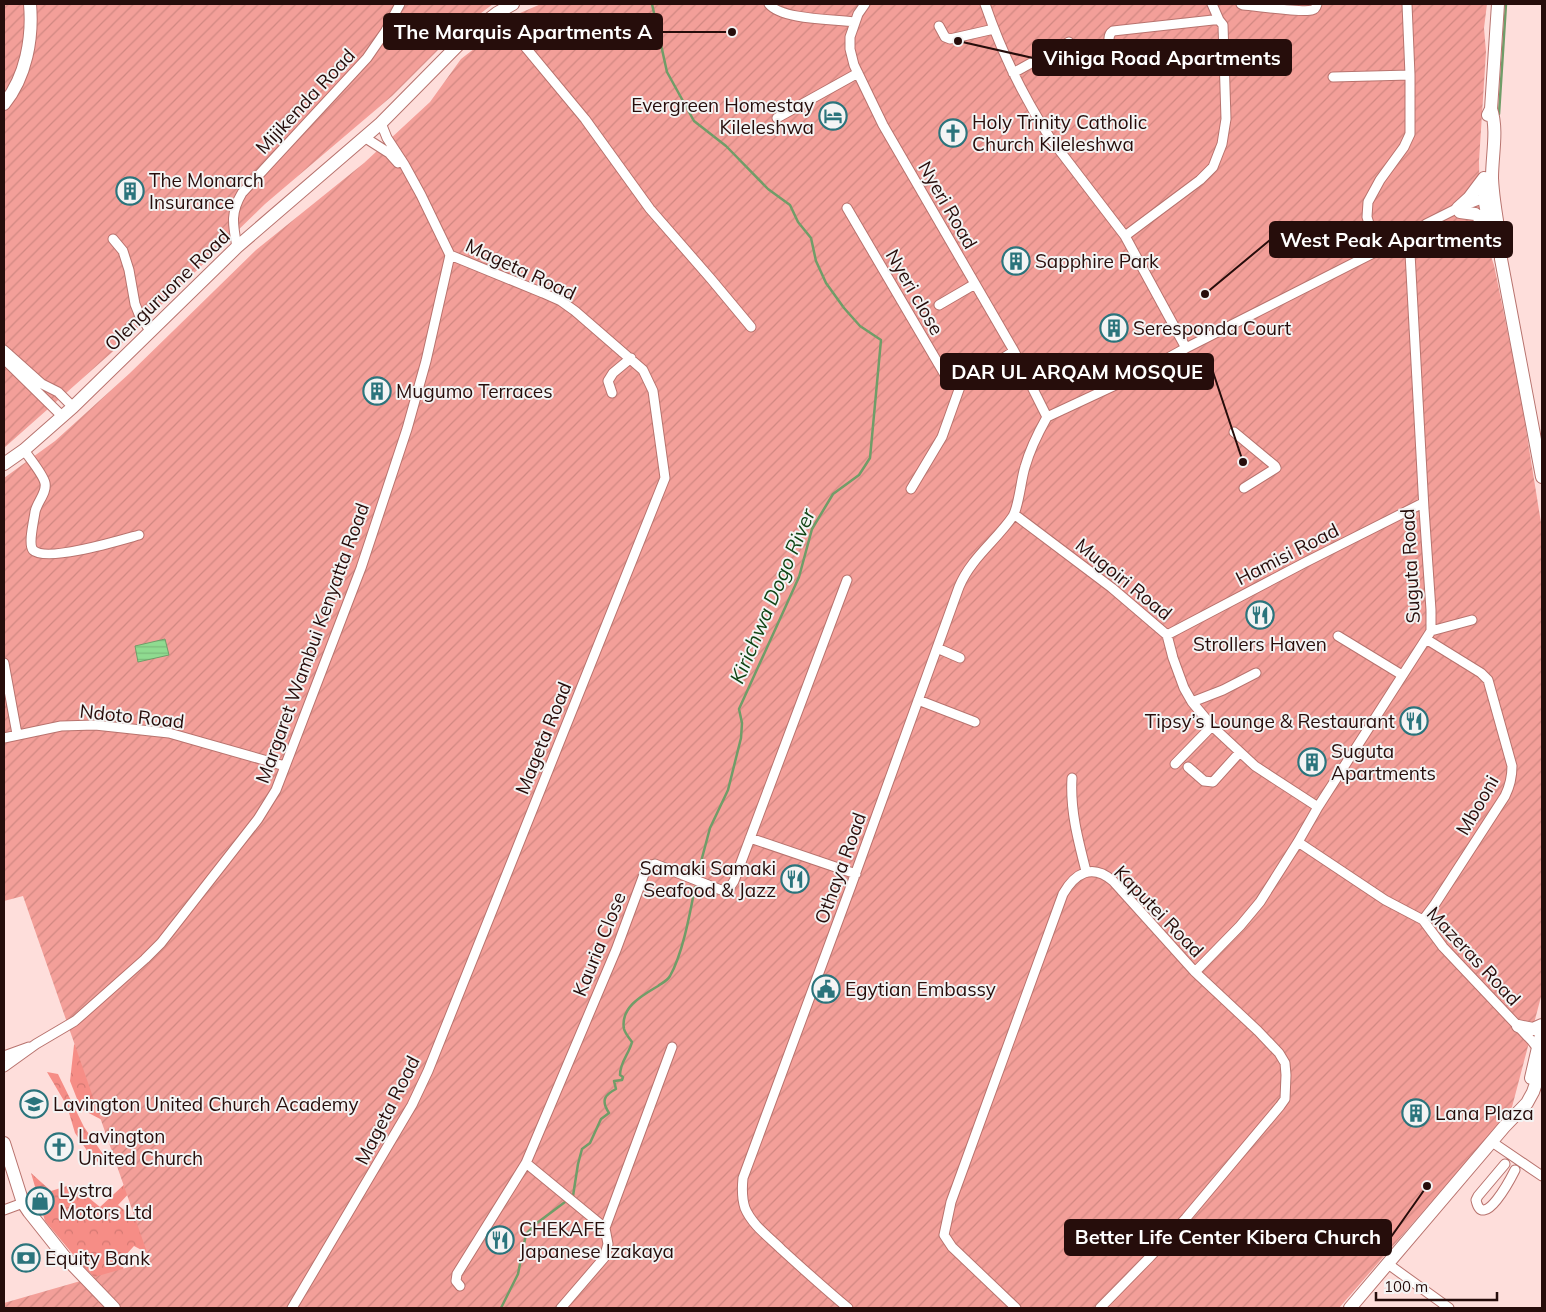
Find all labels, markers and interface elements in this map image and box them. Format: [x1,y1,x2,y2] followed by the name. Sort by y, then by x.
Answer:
[384,14,662,49] callout: The Marquis Apartments A
[394,19,652,44] text: The Marquis Apartments A
[1033,40,1291,75] callout: Vihiga Road Apartments
[250,43,360,159] street label: Mijikenda Road
[1042,45,1281,70] text: Vihiga Road Apartments
[631,93,814,139] place label: Evergreen Homestay Kileleshwa
[818,101,848,131] hotel icon: Evergreen Homestay Kileleshwa
[972,110,1147,156] place label: Holy Trinity Catholic Church Kileleshwa
[938,118,968,148] church icon: Holy Trinity Catholic Church Kileleshwa
[913,157,983,253] street label: Nyeri Road
[149,168,264,214] place label: The Monarch Insurance
[115,176,145,206] building icon: The Monarch Insurance
[1270,222,1512,257] callout: West Peak Apartments
[99,224,235,356] street label: Olenguruone Road
[1280,227,1502,252] text: West Peak Apartments
[462,233,580,305] street label: Mageta Road
[881,245,949,339] street label: Nyeri close
[1001,246,1031,276] building icon: Sapphire Park
[1035,249,1159,273] place label: Sapphire Park
[1099,313,1129,343] building icon: Seresponda Court
[1133,316,1291,340] place label: Seresponda Court
[941,354,1213,389] callout: DAR UL ARQAM MOSQUE
[951,359,1203,384] text: DAR UL ARQAM MOSQUE
[362,376,392,406] building icon: Mugumo Terraces
[396,379,553,403] place label: Mugumo Terraces
[250,500,374,786] street label: Margaret Wambui Kenyatta Road
[724,504,820,687] water label: Kirichwa Dogo River
[1395,508,1425,624] street label: Suguta Road
[1231,518,1343,590] street label: Hamisi Road
[1071,533,1177,625] street label: Mugoiri Road
[1245,600,1275,630] restaurant icon: Strollers Haven
[1193,632,1327,656] place label: Strollers Haven
[510,678,576,798] street label: Mageta Road
[78,699,186,733] street label: Ndoto Road
[1399,706,1429,736] restaurant icon: Tipsy’s Lounge & Restaurant
[1145,709,1395,733] place label: Tipsy’s Lounge & Restaurant
[1331,739,1436,785] place label: Suguta Apartments
[1297,747,1327,777] building icon: Suguta Apartments
[1450,771,1504,839] street label: Mbooni
[809,809,871,927] street label: Othaya Road
[640,856,776,902] place label: Samaki Samaki Seafood & Jazz
[1109,860,1209,962] street label: Kaputei Road
[780,864,810,894] restaurant icon: Samaki Samaki Seafood & Jazz
[567,888,631,1000] street label: Kauria Close
[1422,901,1526,1011] street label: Mazeras Road
[811,974,841,1004] public building icon: Egytian Embassy
[845,977,996,1001] place label: Egytian Embassy
[349,1052,425,1168] street label: Mageta Road
[19,1089,49,1119] school or university icon: Lavington United Church Academy
[53,1092,359,1116] place label: Lavington United Church Academy
[1401,1098,1431,1128] building icon: Lana Plaza
[1435,1101,1534,1125] place label: Lana Plaza
[78,1124,203,1170] place label: Lavington United Church
[44,1132,74,1162] church icon: Lavington United Church
[59,1178,153,1224] place label: Lystra Motors Ltd
[25,1186,55,1216] shop icon: Lystra Motors Ltd
[519,1217,674,1263] place label: CHEKAFE Japanese Izakaya
[1065,1220,1391,1255] callout: Better Life Center Kibera Church
[1075,1224,1381,1249] text: Better Life Center Kibera Church
[485,1225,515,1255] restaurant icon: CHEKAFE Japanese Izakaya
[11,1243,41,1273] bank icon: Equity Bank
[45,1246,150,1270] place label: Equity Bank
[1376,1270,1497,1302] scale bar
[1384,1277,1428,1296] text: 100 m

